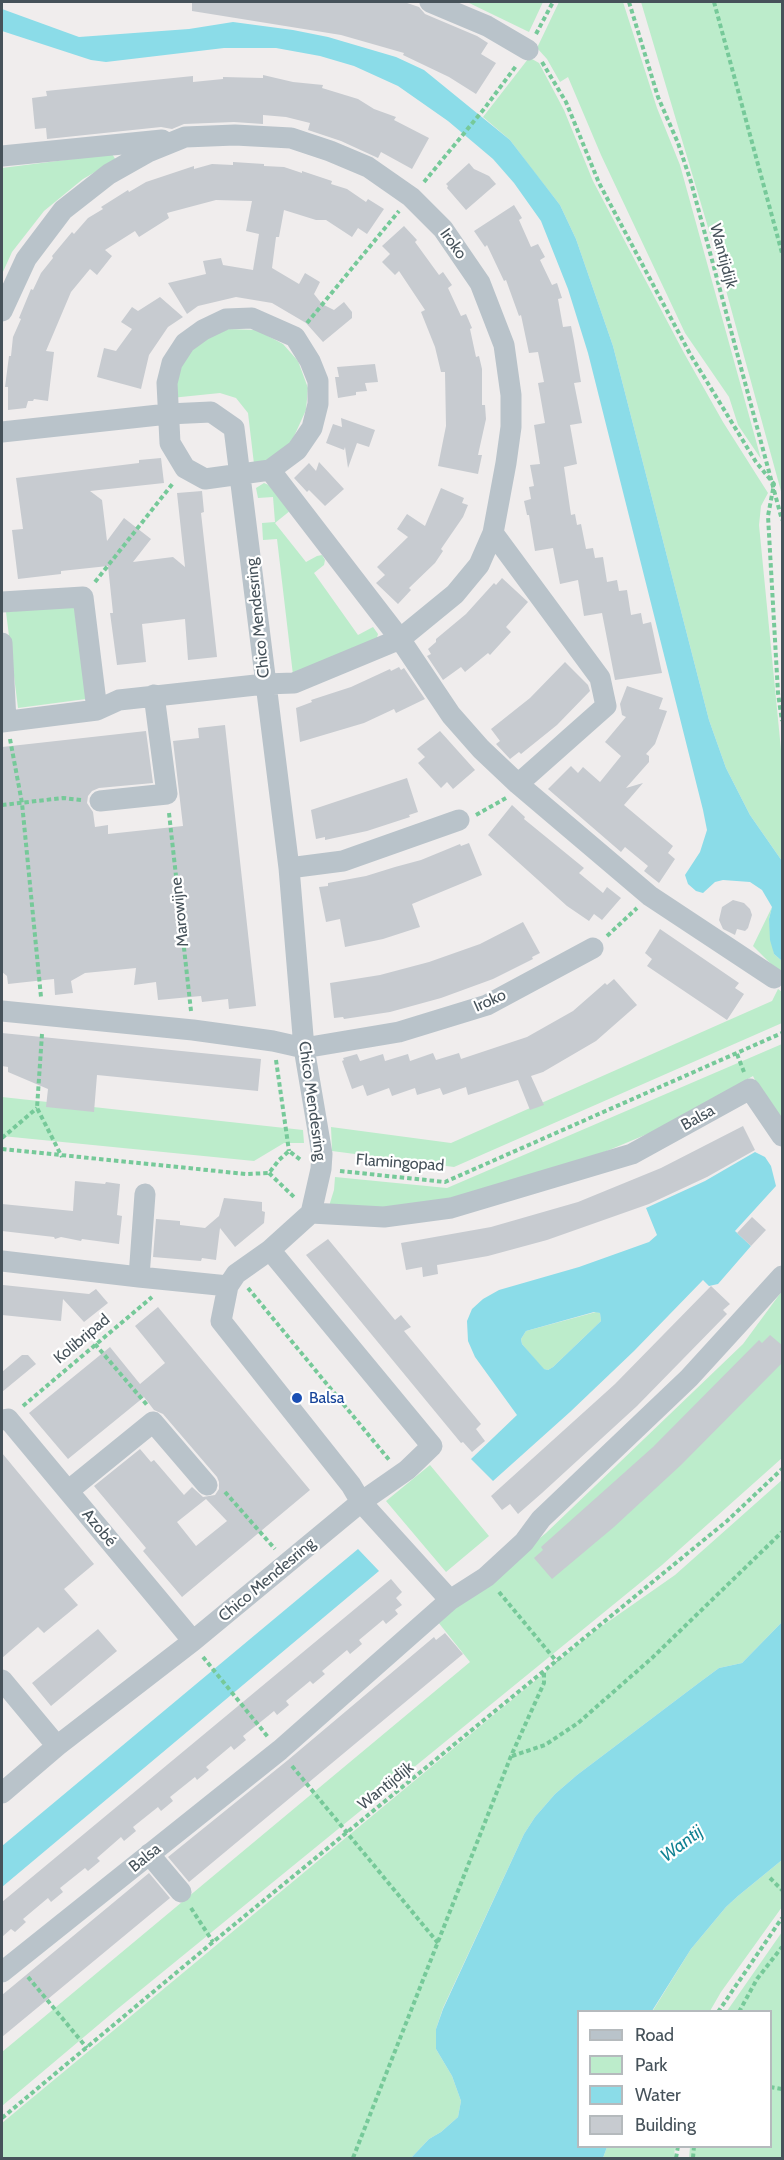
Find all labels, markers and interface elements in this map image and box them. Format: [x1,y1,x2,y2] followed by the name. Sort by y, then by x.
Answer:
[705,222,741,290] street label: Wantijdijk
[435,225,471,263] street label: Iroko
[242,557,274,679] street label: Chico Mendesring
[167,876,193,948] street label: Marowijne
[471,985,509,1017] street label: Iroko
[294,1040,330,1162] street label: Chico Mendesring
[678,1101,718,1135] street label: Balsa
[355,1150,445,1176] street label: Flamingopad
[50,1310,114,1368] street label: Kolibripad
[309,1388,344,1408] place label: Balsa
[290,1391,304,1405] marker: Balsa
[78,1505,120,1551] street label: Azobé
[215,1534,319,1626] street label: Chico Mendesring
[354,1758,418,1814] street label: Wantijdijk
[657,1821,707,1867] water label: Wantij
[125,1839,165,1877] street label: Balsa
[577,2010,772,2148] legend
[635,2024,674,2046] text: Road
[635,2054,667,2076] text: Park
[635,2084,681,2106] text: Water
[635,2114,696,2136] text: Building

